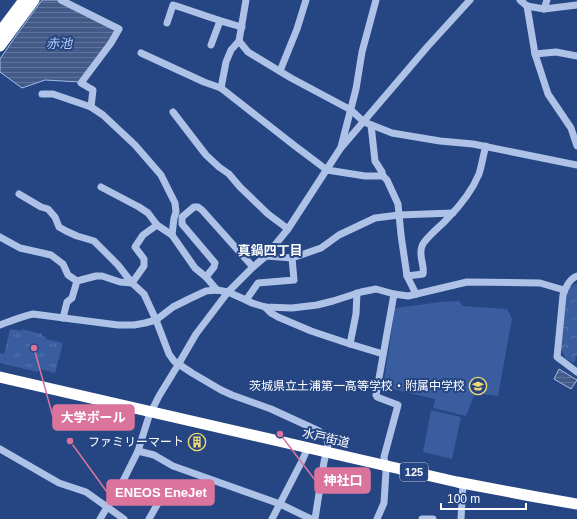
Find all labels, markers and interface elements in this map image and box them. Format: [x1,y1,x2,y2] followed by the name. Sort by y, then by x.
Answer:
[46,36,74,51] water label: 赤池
[237,243,303,258] district label: 真鍋四丁目
[468,376,488,396] school or university icon: 茨城県立土浦第一高等学校・附属中学校
[249,379,465,393] place label: 茨城県立土浦第一高等学校・附属中学校
[53,405,134,430] callout: 大学ボール
[60,410,126,425] text: 大学ボール
[301,426,351,450] street label: 水戸街道
[187,432,207,452] building icon: ファミリーマート
[88,435,184,449] place label: ファミリーマート
[400,463,428,481] road number: 125
[315,468,370,493] callout: 神社口
[323,473,363,488] text: 神社口
[107,480,214,505] callout: ENEOS EneJet
[115,485,208,500] text: ENEOS EneJet
[441,485,526,511] scale bar
[447,492,480,506] text: 100 m

